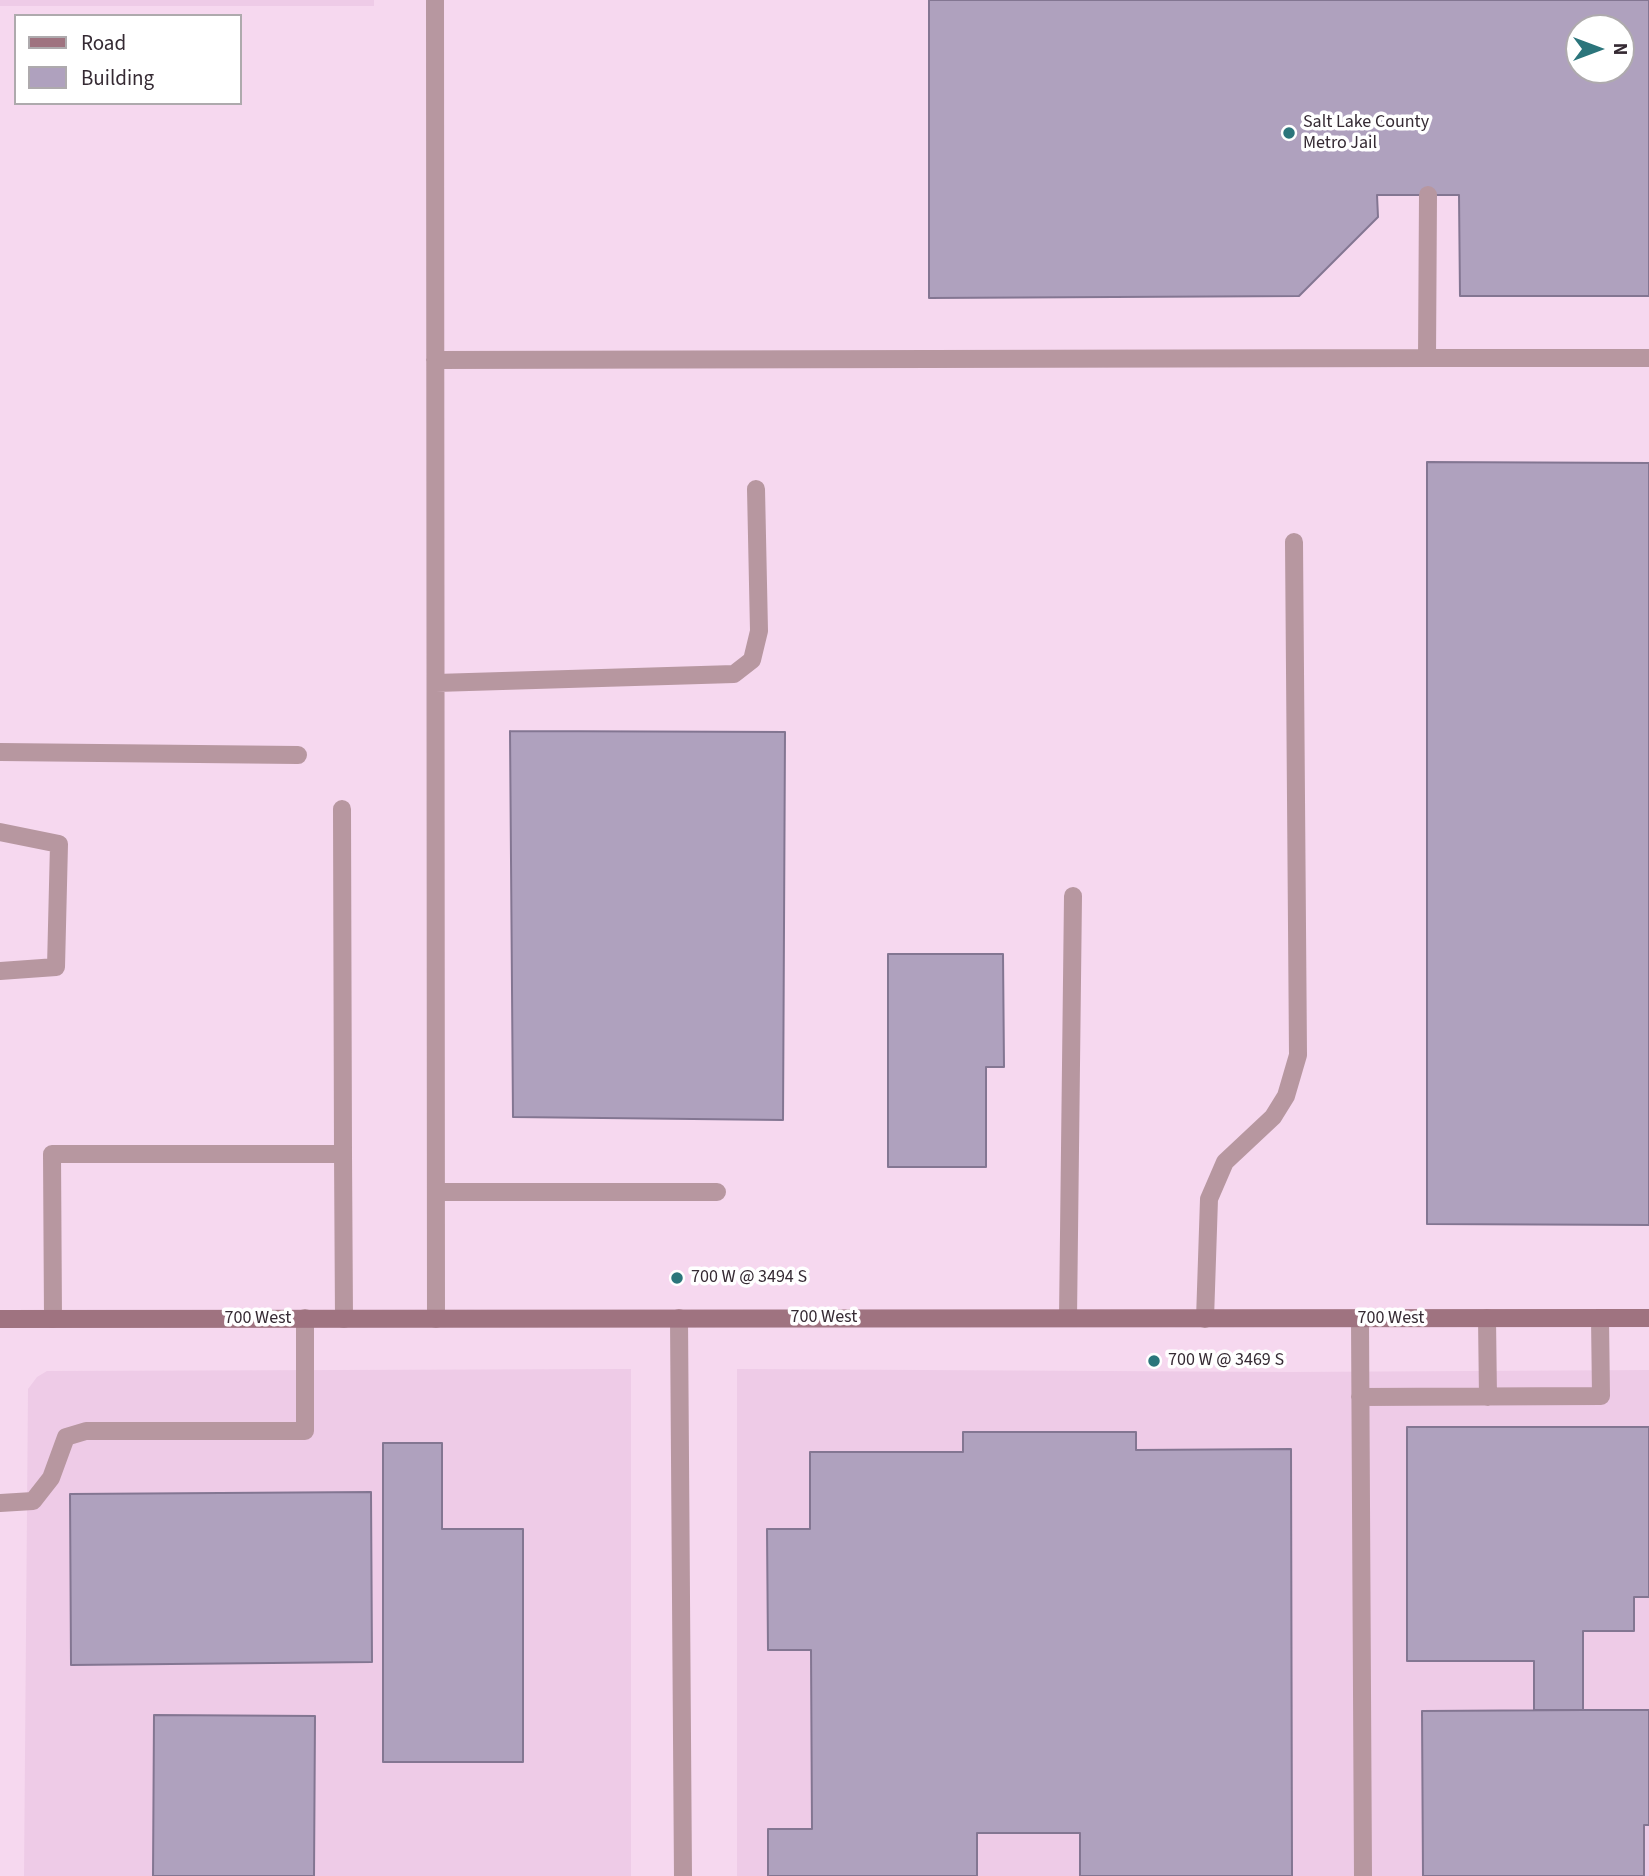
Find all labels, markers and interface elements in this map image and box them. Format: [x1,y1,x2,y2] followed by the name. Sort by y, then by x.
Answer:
[14,14,242,105] legend
[1565,14,1635,84] north arrow
[81,28,126,58] text: Road
[1606,43,1633,55] text: N
[81,63,154,93] text: Building
[1303,112,1429,154] place label: Salt Lake County Metro Jail
[1281,125,1297,141] marker: Salt Lake County Metro Jail
[691,1267,807,1289] place label: 700 W @ 3494 S
[669,1270,685,1286] marker: 700 W @ 3494 S
[791,1307,857,1329] street label: 700 West
[225,1308,291,1330] street label: 700 West
[1358,1308,1424,1330] street label: 700 West
[1168,1350,1284,1372] place label: 700 W @ 3469 S
[1146,1353,1162,1369] marker: 700 W @ 3469 S

